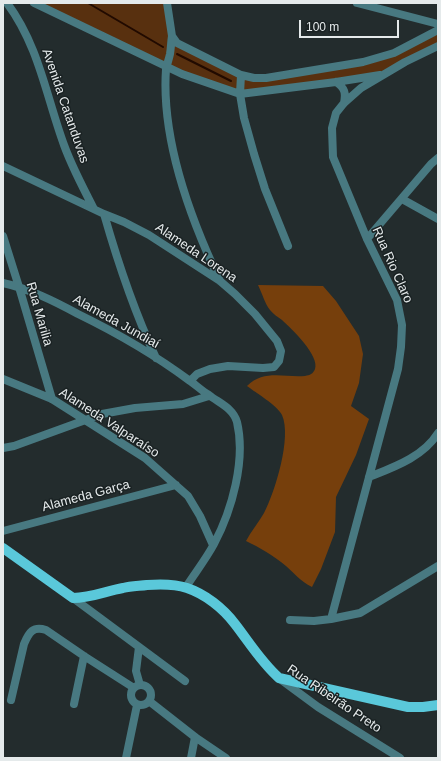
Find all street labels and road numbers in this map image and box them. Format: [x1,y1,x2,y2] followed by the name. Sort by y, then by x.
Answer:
[38,47,92,165] street label: Avenida Catanduvas
[152,220,240,286] street label: Alameda Lorena
[368,225,416,305] street label: Rua Rio Claro
[22,280,56,348] street label: Rua Marilia
[70,292,162,352] street label: Alameda Jundiaí
[56,385,162,461] street label: Alameda Valparaíso
[40,477,132,515] street label: Alameda Garça
[284,662,384,736] street label: Rua Ribeirão Preto

